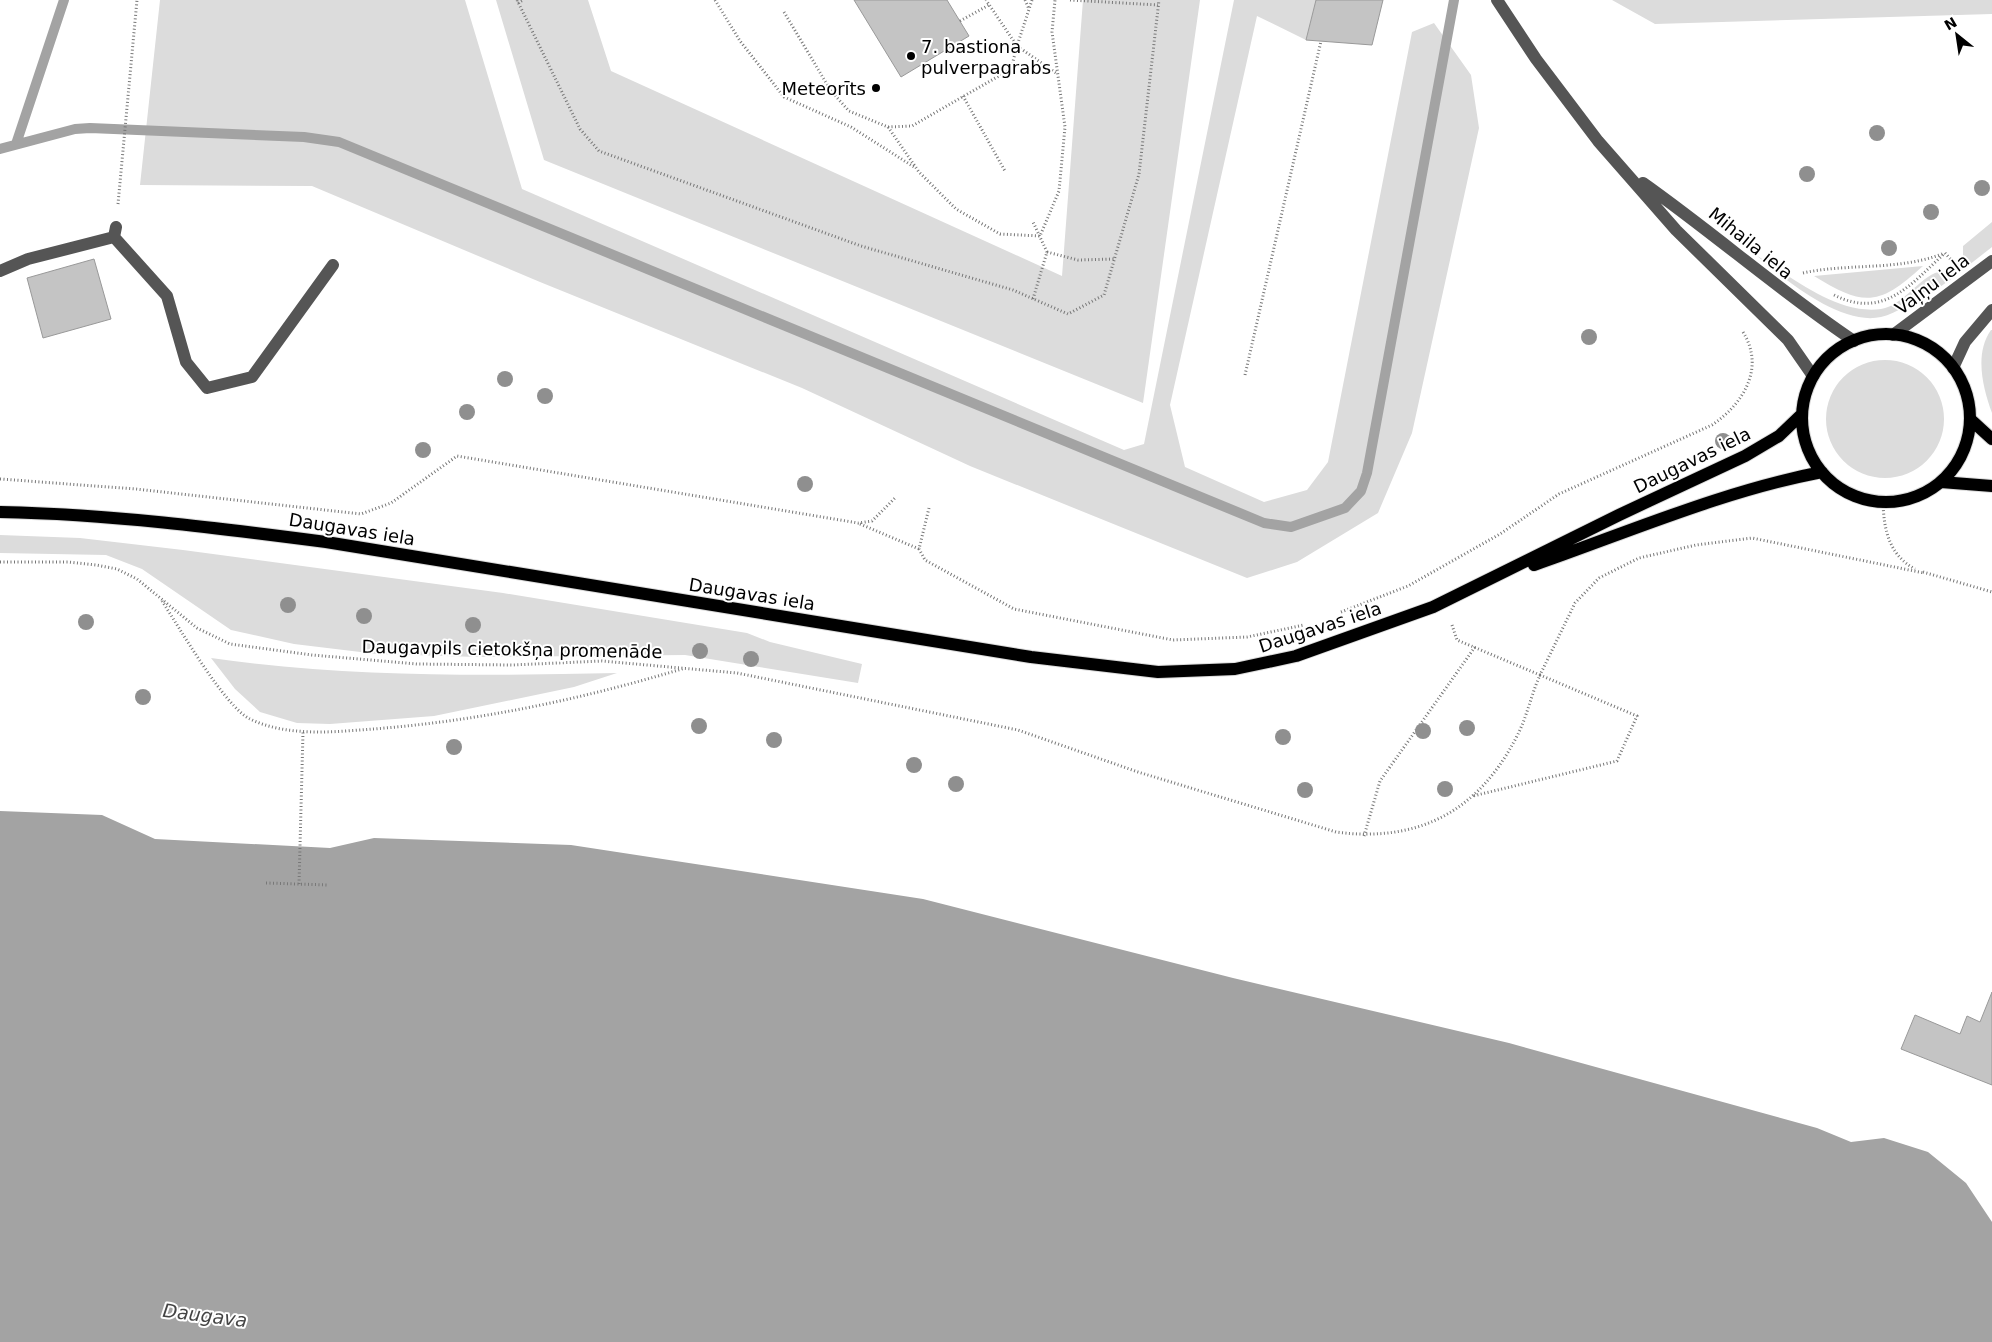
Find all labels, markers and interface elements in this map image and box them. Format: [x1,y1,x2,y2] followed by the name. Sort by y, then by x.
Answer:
[1932,10,1982,60] north arrow
[1941,14,1960,34] text: N
[921,36,1051,78] place label: 7. bastiona pulverpagrabs
[905,50,917,62] marker: 7. bastiona pulverpagrabs
[781,78,866,99] place label: Meteorīts
[870,82,882,94] marker: Meteorīts
[1705,203,1797,283] street label: Mihaila iela
[1891,249,1973,319] street label: Vaļņu iela
[1630,423,1754,497] street label: Daugavas iela
[287,509,417,549] street label: Daugavas iela
[687,574,817,614] street label: Daugavas iela
[1256,597,1384,657] street label: Daugavas iela
[361,636,663,662] street label: Daugavpils cietokšņa promenāde
[162,1299,248,1331] water label: Daugava

